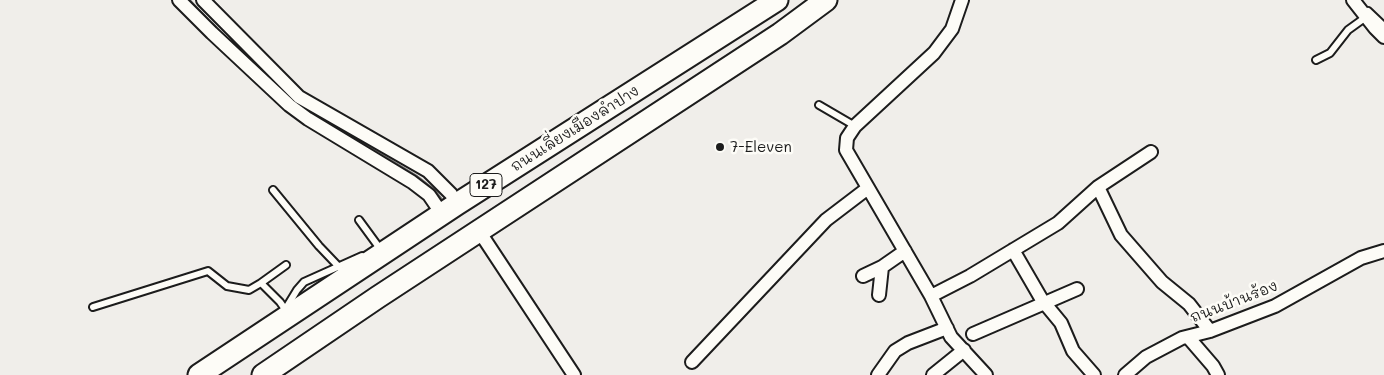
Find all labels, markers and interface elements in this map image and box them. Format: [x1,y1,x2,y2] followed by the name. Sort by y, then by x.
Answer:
[507,82,643,176] street label: ถนนเลี่ยงเมืองลำปาง
[730,138,792,156] place label: 7-Eleven
[714,141,726,153] marker: 7-Eleven
[470,174,502,196] road number: 127
[1188,277,1280,327] street label: ถนนบ้านร้อง

